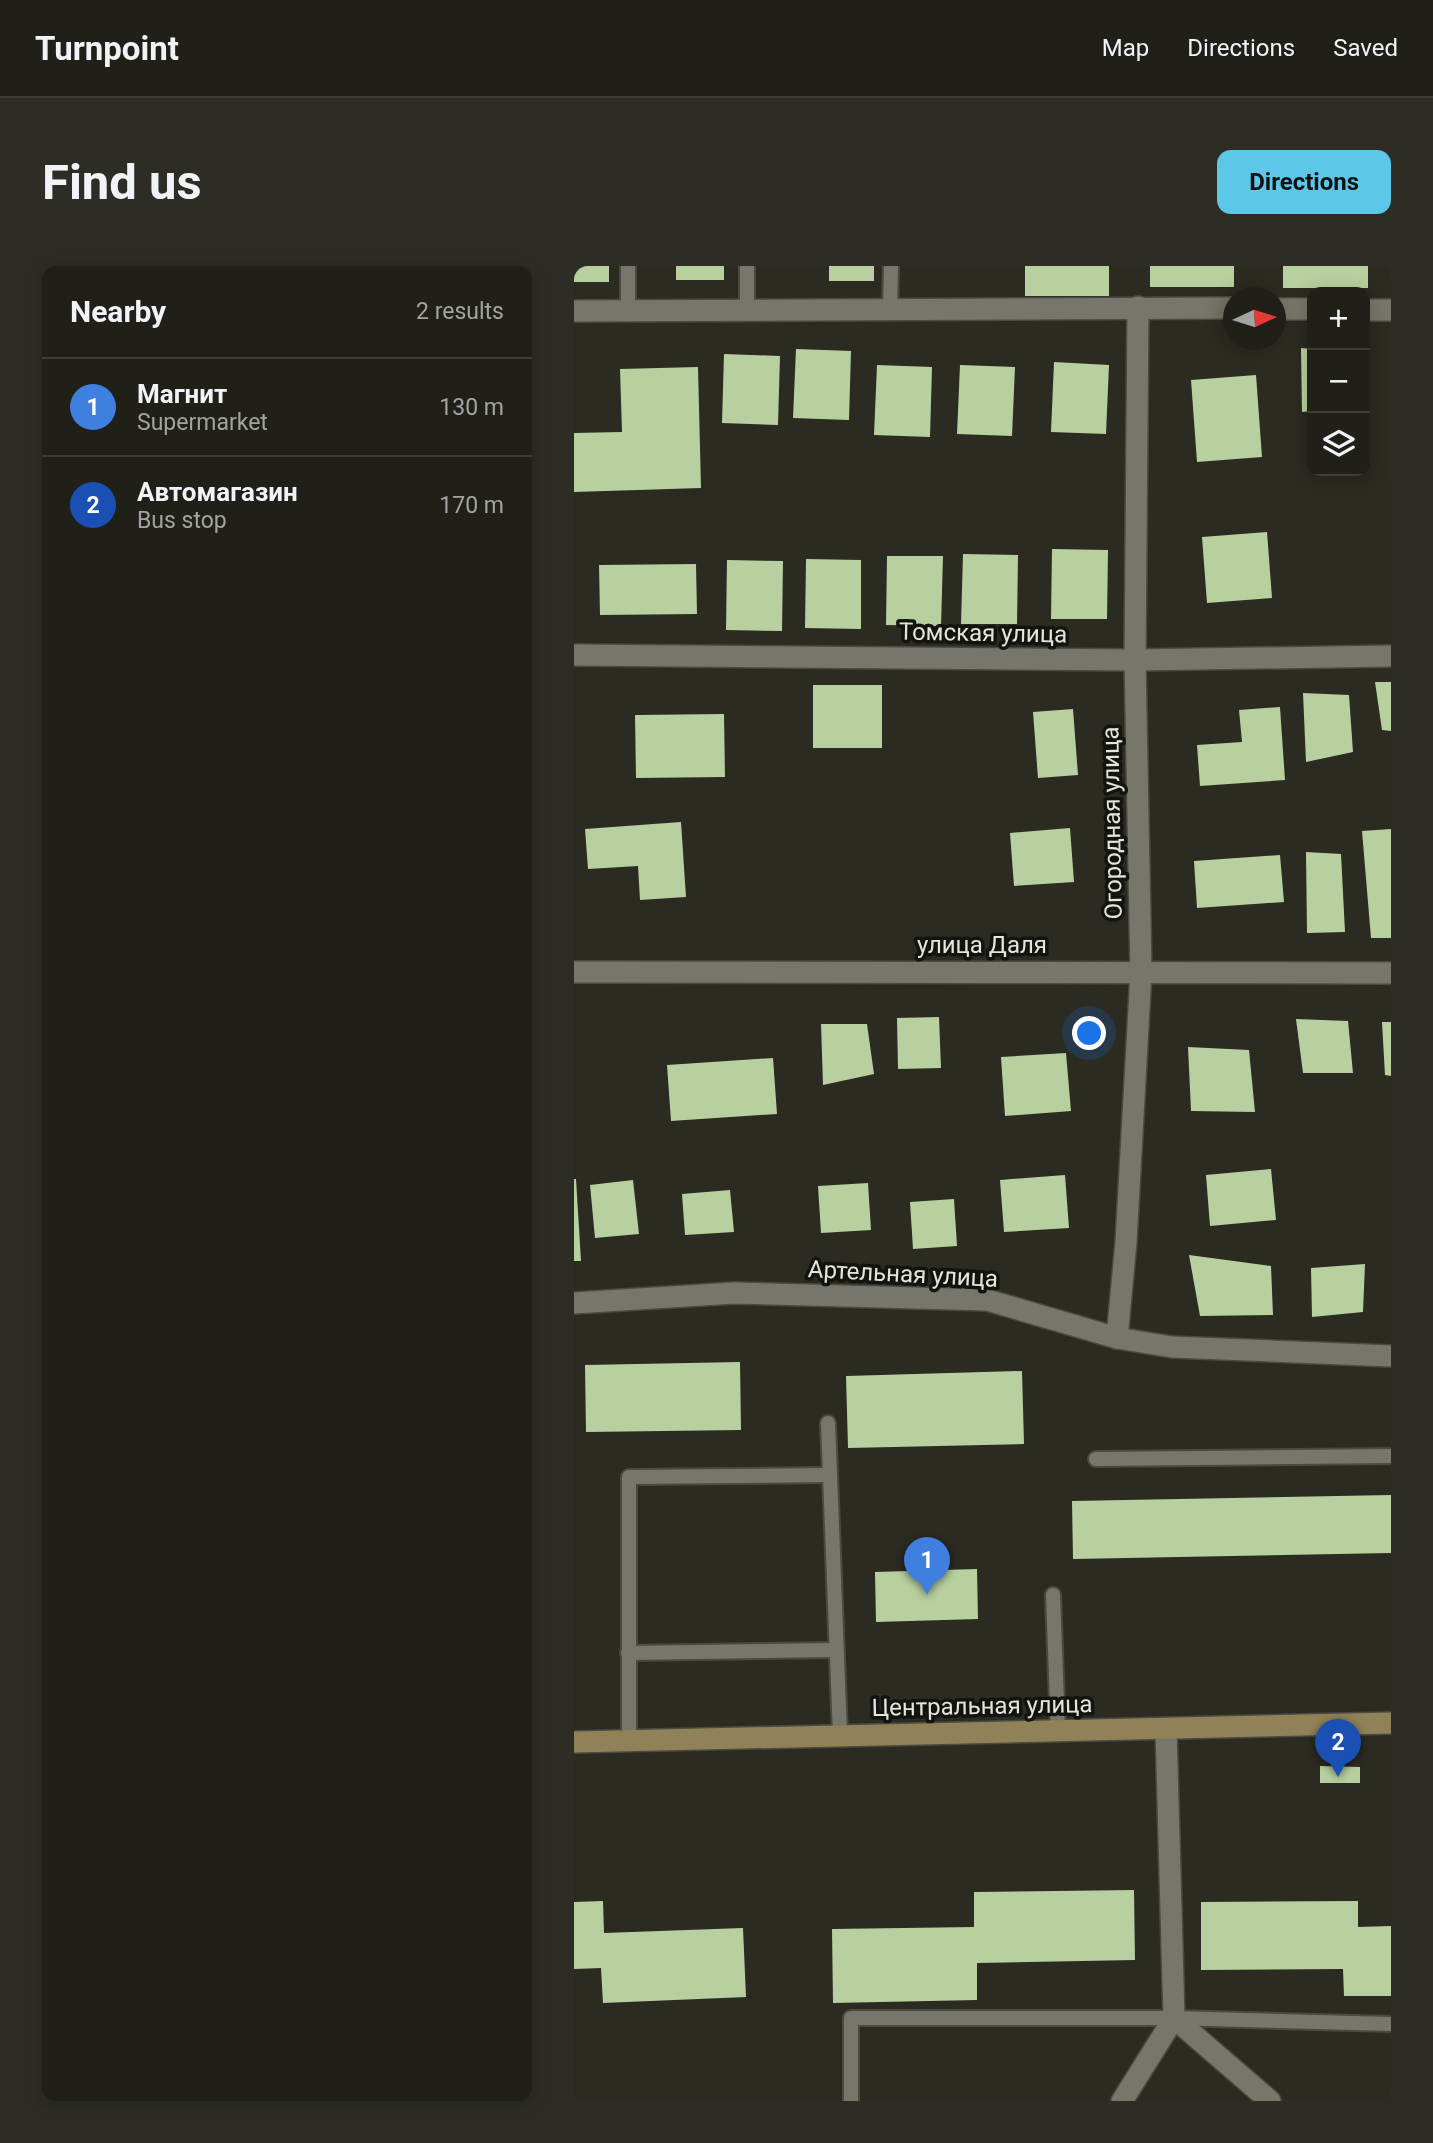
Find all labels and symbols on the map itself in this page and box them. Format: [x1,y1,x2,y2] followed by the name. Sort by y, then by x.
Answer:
[1223,287,1286,350] north arrow
[899,618,1067,648] street label: Томская улица
[1096,726,1128,920] street label: Огородная улица
[917,931,1047,959] street label: улица Даля
[1072,1016,1106,1050] your location
[807,1255,999,1293] street label: Артельная улица
[904,1537,950,1595] pin: 1
[871,1690,1093,1722] street label: Центральная улица
[1315,1719,1361,1777] pin: 2

